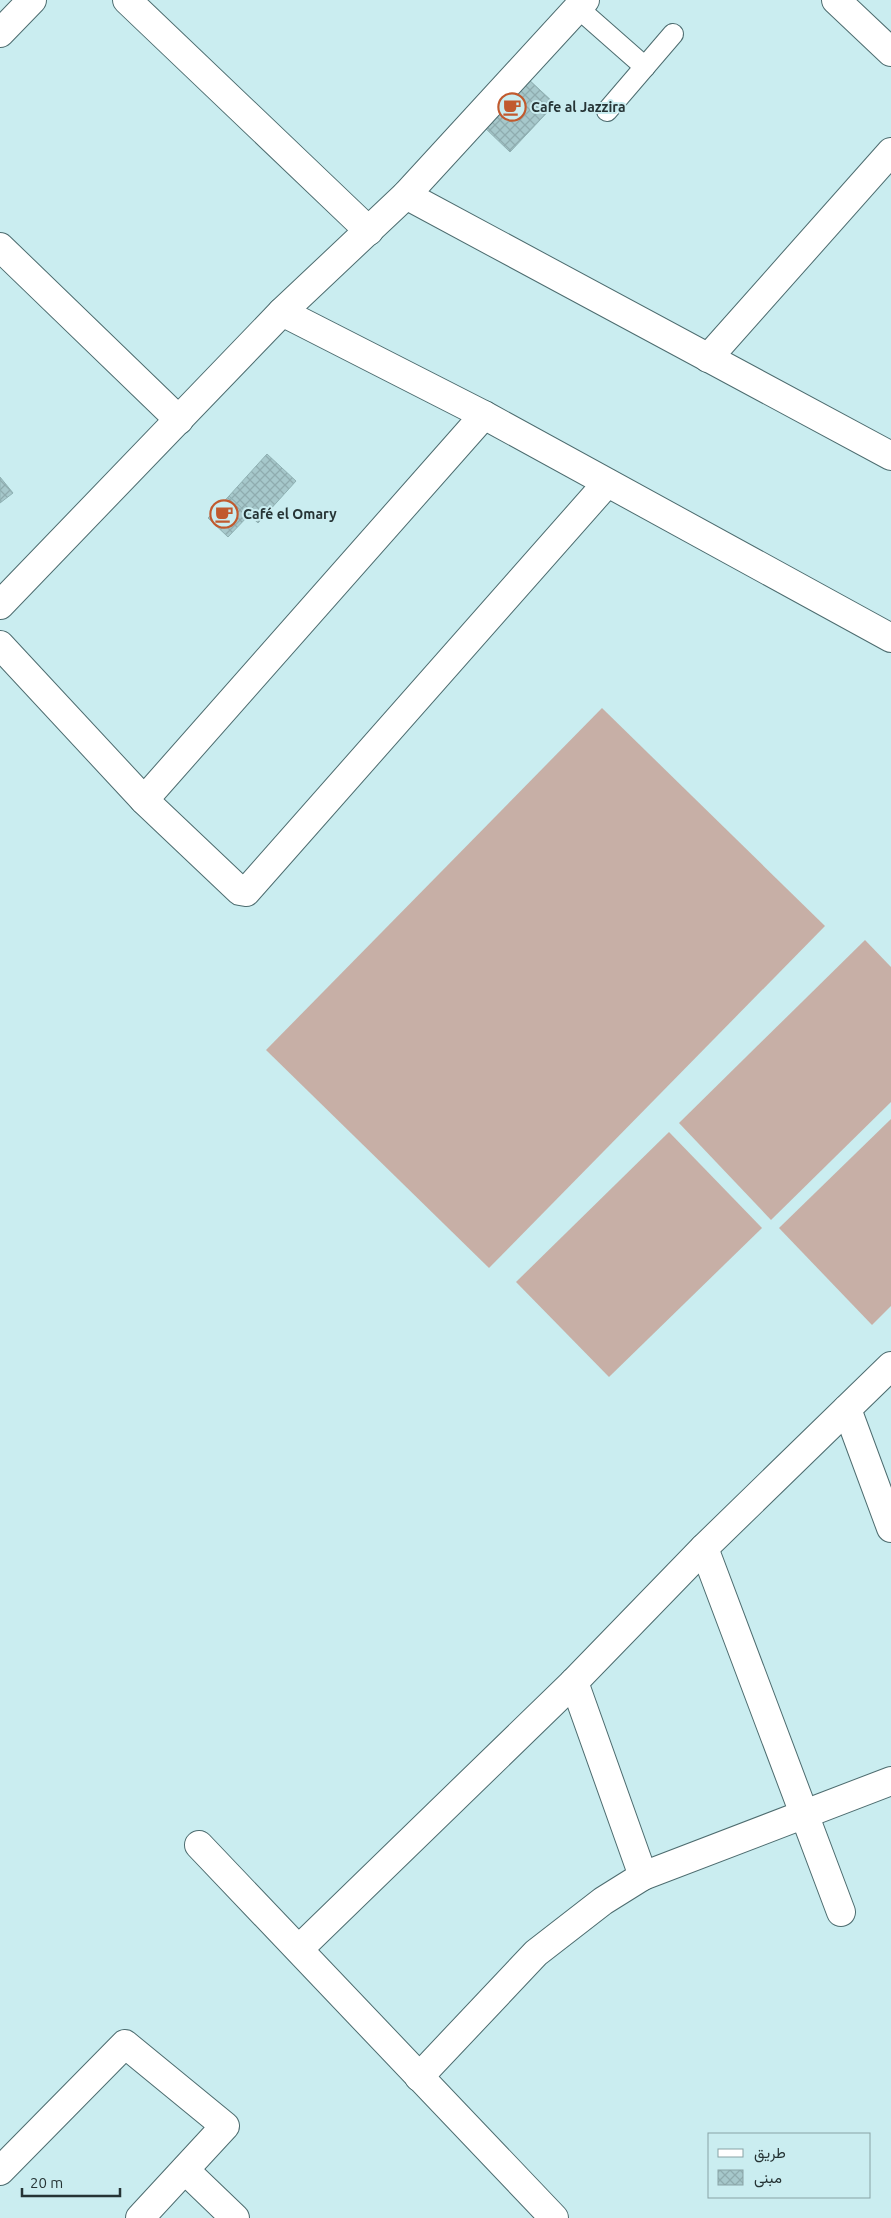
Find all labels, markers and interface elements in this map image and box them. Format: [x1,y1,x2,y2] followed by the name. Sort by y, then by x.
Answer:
[497,92,527,122] cafe icon: Cafe al Jazzira
[531,99,626,115] place label: Cafe al Jazzira
[209,499,239,529] cafe icon: Café el Omary
[243,506,337,522] place label: Café el Omary
[708,2133,871,2198] legend
[754,2144,786,2163] text: طريق
[22,2166,120,2198] scale bar
[754,2169,782,2188] text: مبنى
[30,2174,63,2191] text: 20 m

